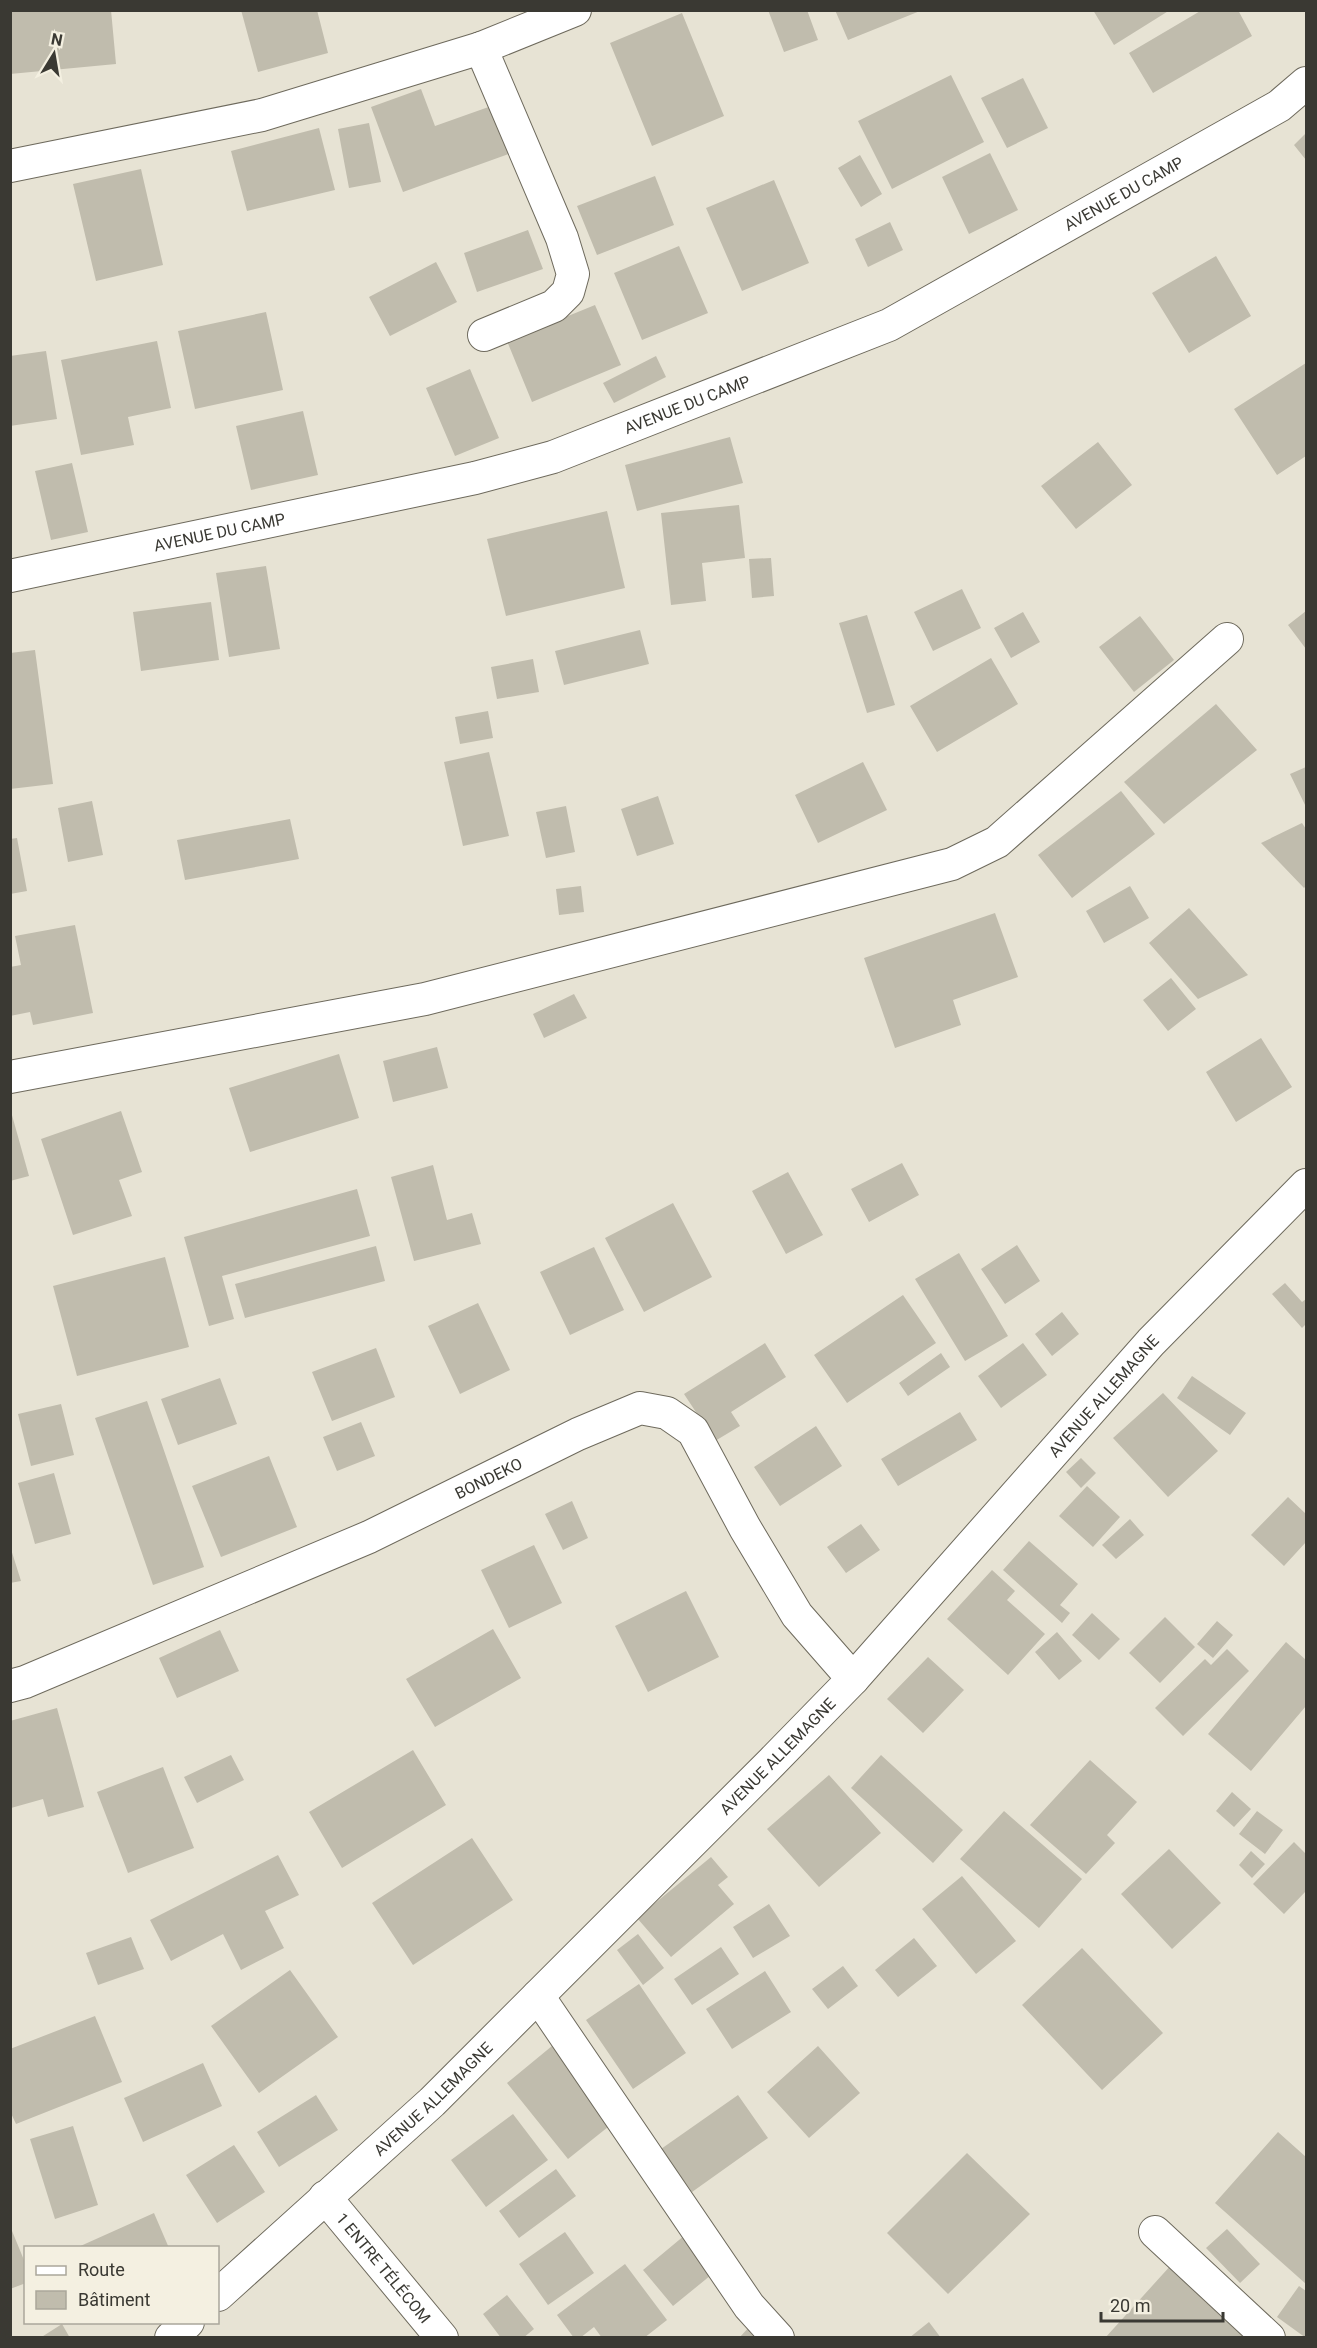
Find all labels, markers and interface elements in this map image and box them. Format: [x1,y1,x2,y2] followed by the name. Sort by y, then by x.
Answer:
[24,24,84,84] north arrow
[49,29,64,50] text: N
[1061,152,1186,234] street label: AVENUE DU CAMP
[621,371,753,438] street label: AVENUE DU CAMP
[152,509,287,555] street label: AVENUE DU CAMP
[1044,1331,1162,1461] street label: AVENUE ALLEMAGNE
[452,1454,525,1503] street label: BONDEKO
[716,1694,839,1818] street label: AVENUE ALLEMAGNE
[370,2038,496,2160] street label: AVENUE ALLEMAGNE
[333,2209,435,2327] street label: 1 ENTRE TÉLÉCOM
[24,2246,219,2324] legend
[78,2259,125,2280] text: Route
[1101,2285,1222,2323] scale bar
[78,2289,151,2310] text: Bâtiment
[1110,2295,1150,2316] text: 20 m

